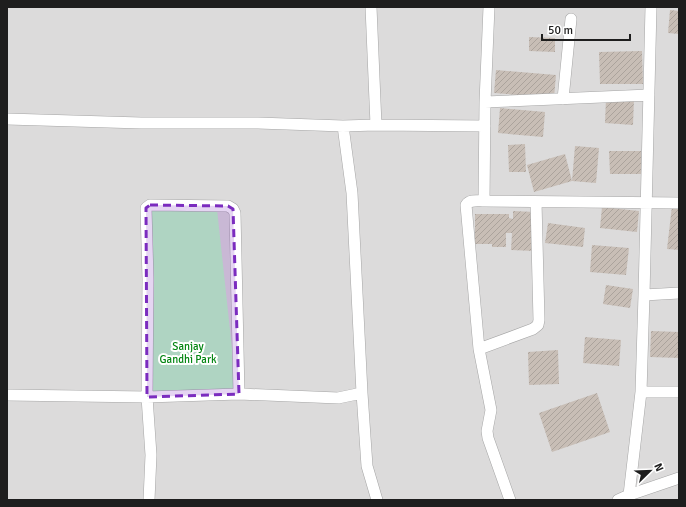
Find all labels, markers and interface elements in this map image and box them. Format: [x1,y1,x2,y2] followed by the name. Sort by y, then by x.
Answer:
[542,16,630,42] scale bar
[548,23,573,38] text: 50 m
[159,340,217,366] park label: Sanjay Gandhi Park
[630,451,670,491] north arrow
[651,461,666,473] text: N

